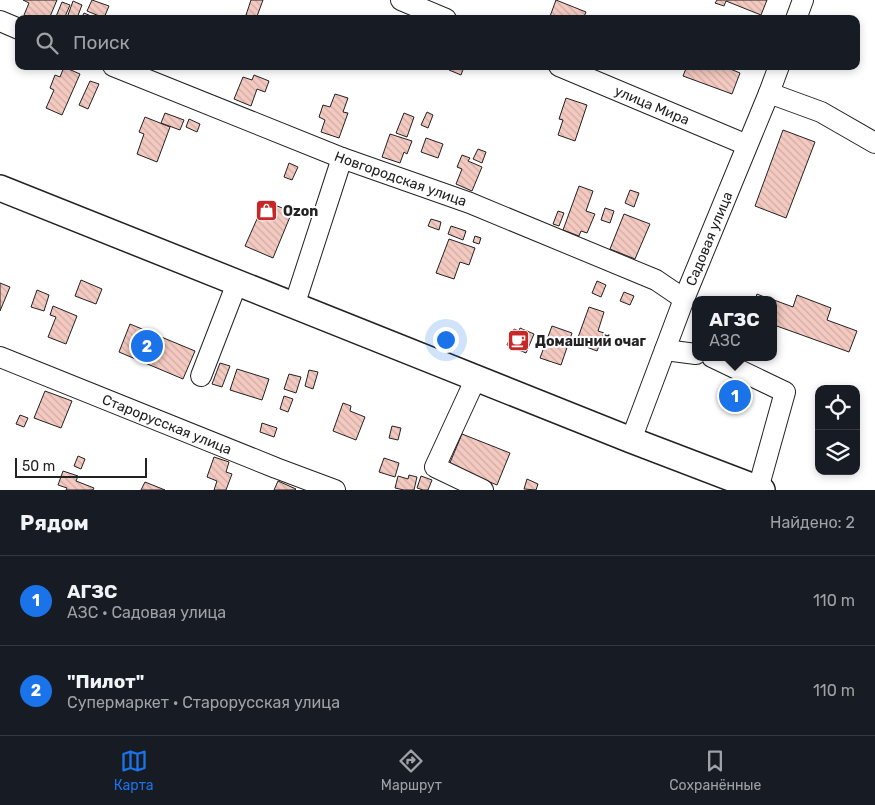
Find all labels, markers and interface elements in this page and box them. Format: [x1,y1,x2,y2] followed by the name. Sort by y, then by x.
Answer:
[15,15,860,70] search box
[33,29,61,57] icon: search
[73,31,130,54] text: Поиск
[612,82,692,128] street label: улица Мира
[332,147,469,210] street label: Новгородская улица
[682,189,736,288] street label: Садовая улица
[255,199,279,223] shop icon: Ozon
[283,203,318,220] place label: Ozon
[692,296,777,361] popup
[709,308,760,331] text: АГЗС
[131,327,163,365] pin: 2
[433,327,459,353] your location
[507,329,531,353] cafe icon: Домашний очаг
[709,331,741,350] text: АЗС
[535,333,647,350] place label: Домашний очаг
[719,377,751,415] pin: 1
[815,385,860,475] map controls
[815,385,860,430] button: locate
[100,390,234,458] street label: Старорусская улица
[815,430,860,475] button: layers
[15,455,148,478] scale bar
[22,458,55,475] text: 50 m
[20,510,89,535] text: Рядом
[770,513,855,532] text: Найдено: 2
[67,580,117,603] text: АГЗС
[32,591,40,610] text: 1
[813,591,855,610] text: 110 m
[67,603,226,622] text: АЗС · Садовая улица
[67,670,144,693] text: "Пилот"
[31,681,41,700] text: 2
[813,681,855,700] text: 110 m
[67,693,340,712] text: Супермаркет · Старорусская улица
[114,747,154,794] tab: Карта
[381,747,442,794] tab: Маршрут
[669,747,761,794] tab: Сохранённые

